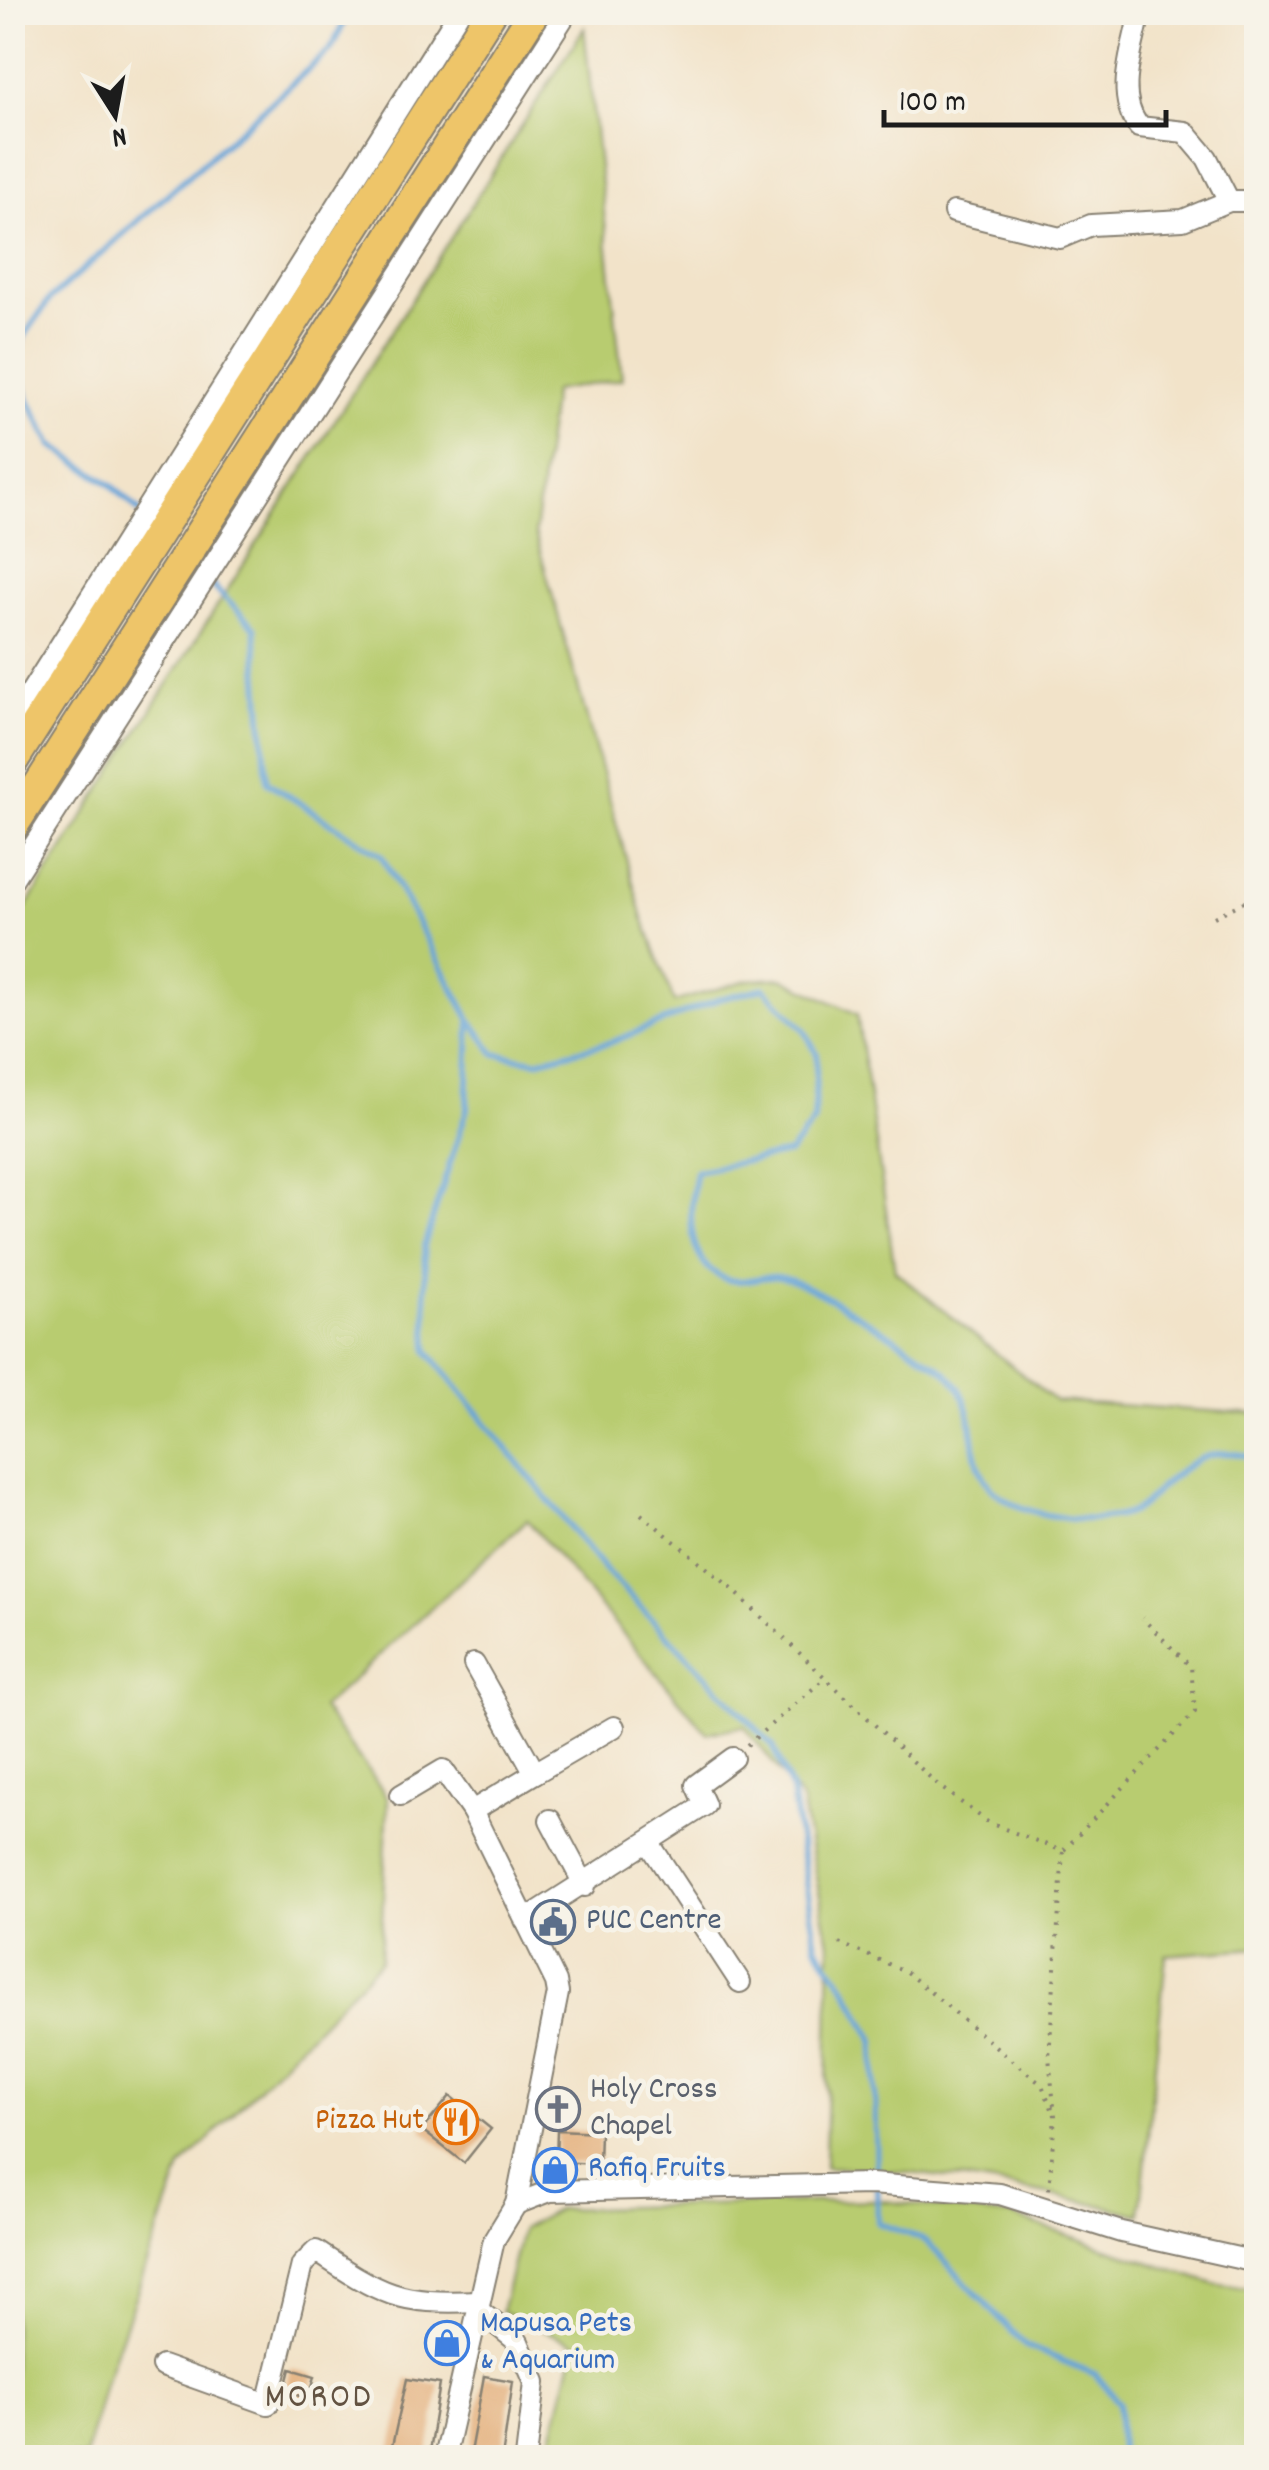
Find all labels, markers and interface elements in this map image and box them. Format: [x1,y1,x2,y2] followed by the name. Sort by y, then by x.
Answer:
[65,65,165,165] north arrow
[884,65,1166,127] scale bar
[899,83,966,126] text: 100 m
[108,114,129,156] text: N
[530,1899,576,1945] public building icon: PUC Centre
[586,1899,722,1945] place label: PUC Centre
[590,2068,717,2151] place label: Holy Cross Chapel
[535,2086,581,2132] church icon: Holy Cross Chapel
[315,2099,424,2145] place label: Pizza Hut
[433,2099,479,2145] restaurant icon: Pizza Hut
[532,2147,578,2193] shop icon: Rafiq Fruits
[588,2147,726,2193] place label: Rafiq Fruits
[480,2302,632,2385] place label: Mapusa Pets & Aquarium
[424,2320,470,2366] shop icon: Mapusa Pets & Aquarium
[265,2374,373,2424] district label: MOROD

